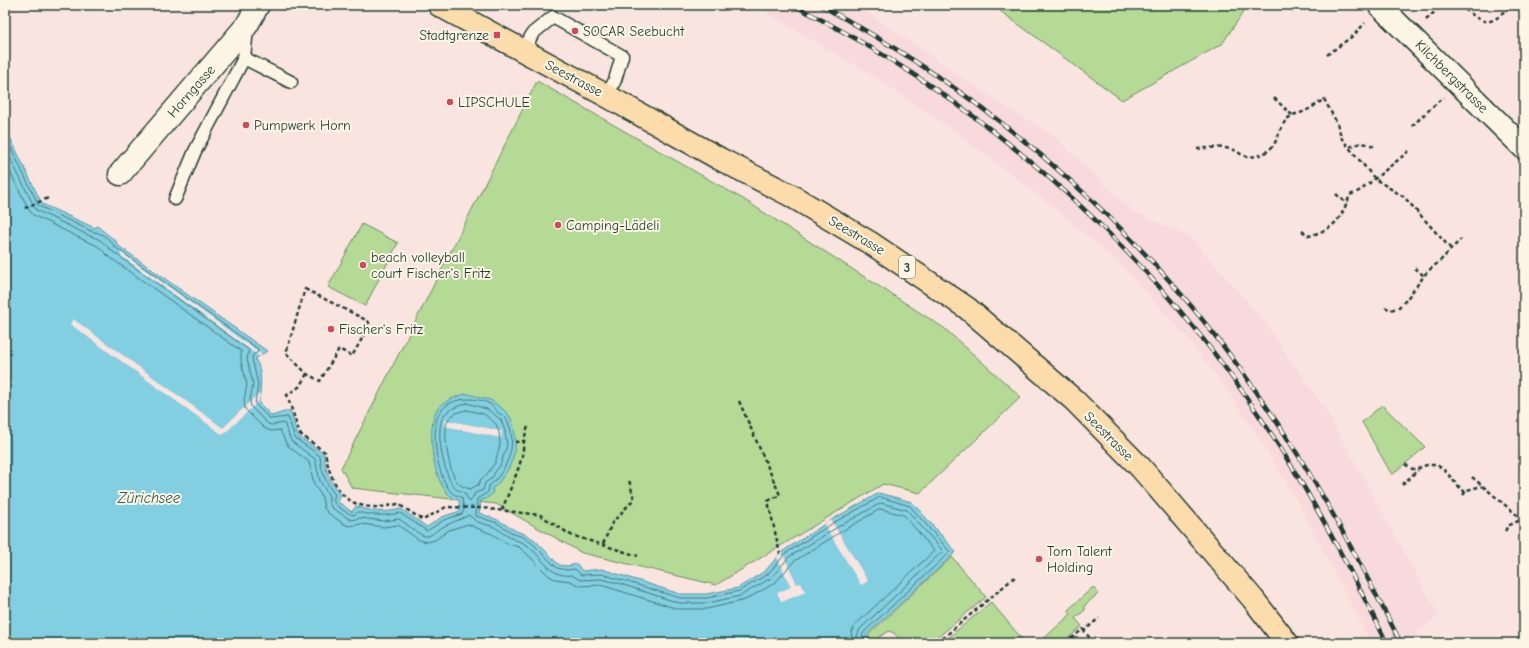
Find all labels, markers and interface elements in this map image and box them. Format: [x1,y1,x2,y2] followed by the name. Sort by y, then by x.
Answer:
[583,23,685,40] place label: SOCAR Seebucht
[570,26,580,36] marker: SOCAR Seebucht
[419,27,489,44] place label: Stadtgrenze
[492,30,502,40] marker: Stadtgrenze
[1412,36,1492,116] street label: Kilchbergstrasse
[542,56,605,101] street label: Seestrasse
[164,62,219,121] street label: Horngasse
[458,94,530,111] place label: LIPSCHULE
[445,97,455,107] marker: LIPSCHULE
[254,117,351,134] place label: Pumpwerk Horn
[241,120,251,130] marker: Pumpwerk Horn
[825,212,888,259] street label: Seestrasse
[566,217,659,234] place label: Camping-Lädeli
[553,220,563,230] marker: Camping-Lädeli
[371,249,491,282] place label: beach volleyball court Fischer's Fritz
[899,256,915,278] road number: 3
[358,260,368,270] marker: beach volleyball court Fischer's Fritz
[339,321,423,338] place label: Fischer's Fritz
[326,324,336,334] marker: Fischer's Fritz
[1080,408,1137,465] street label: Seestrasse
[117,489,181,507] water label: Zürichsee
[1047,543,1113,576] place label: Tom Talent Holding
[1034,554,1044,564] marker: Tom Talent Holding

